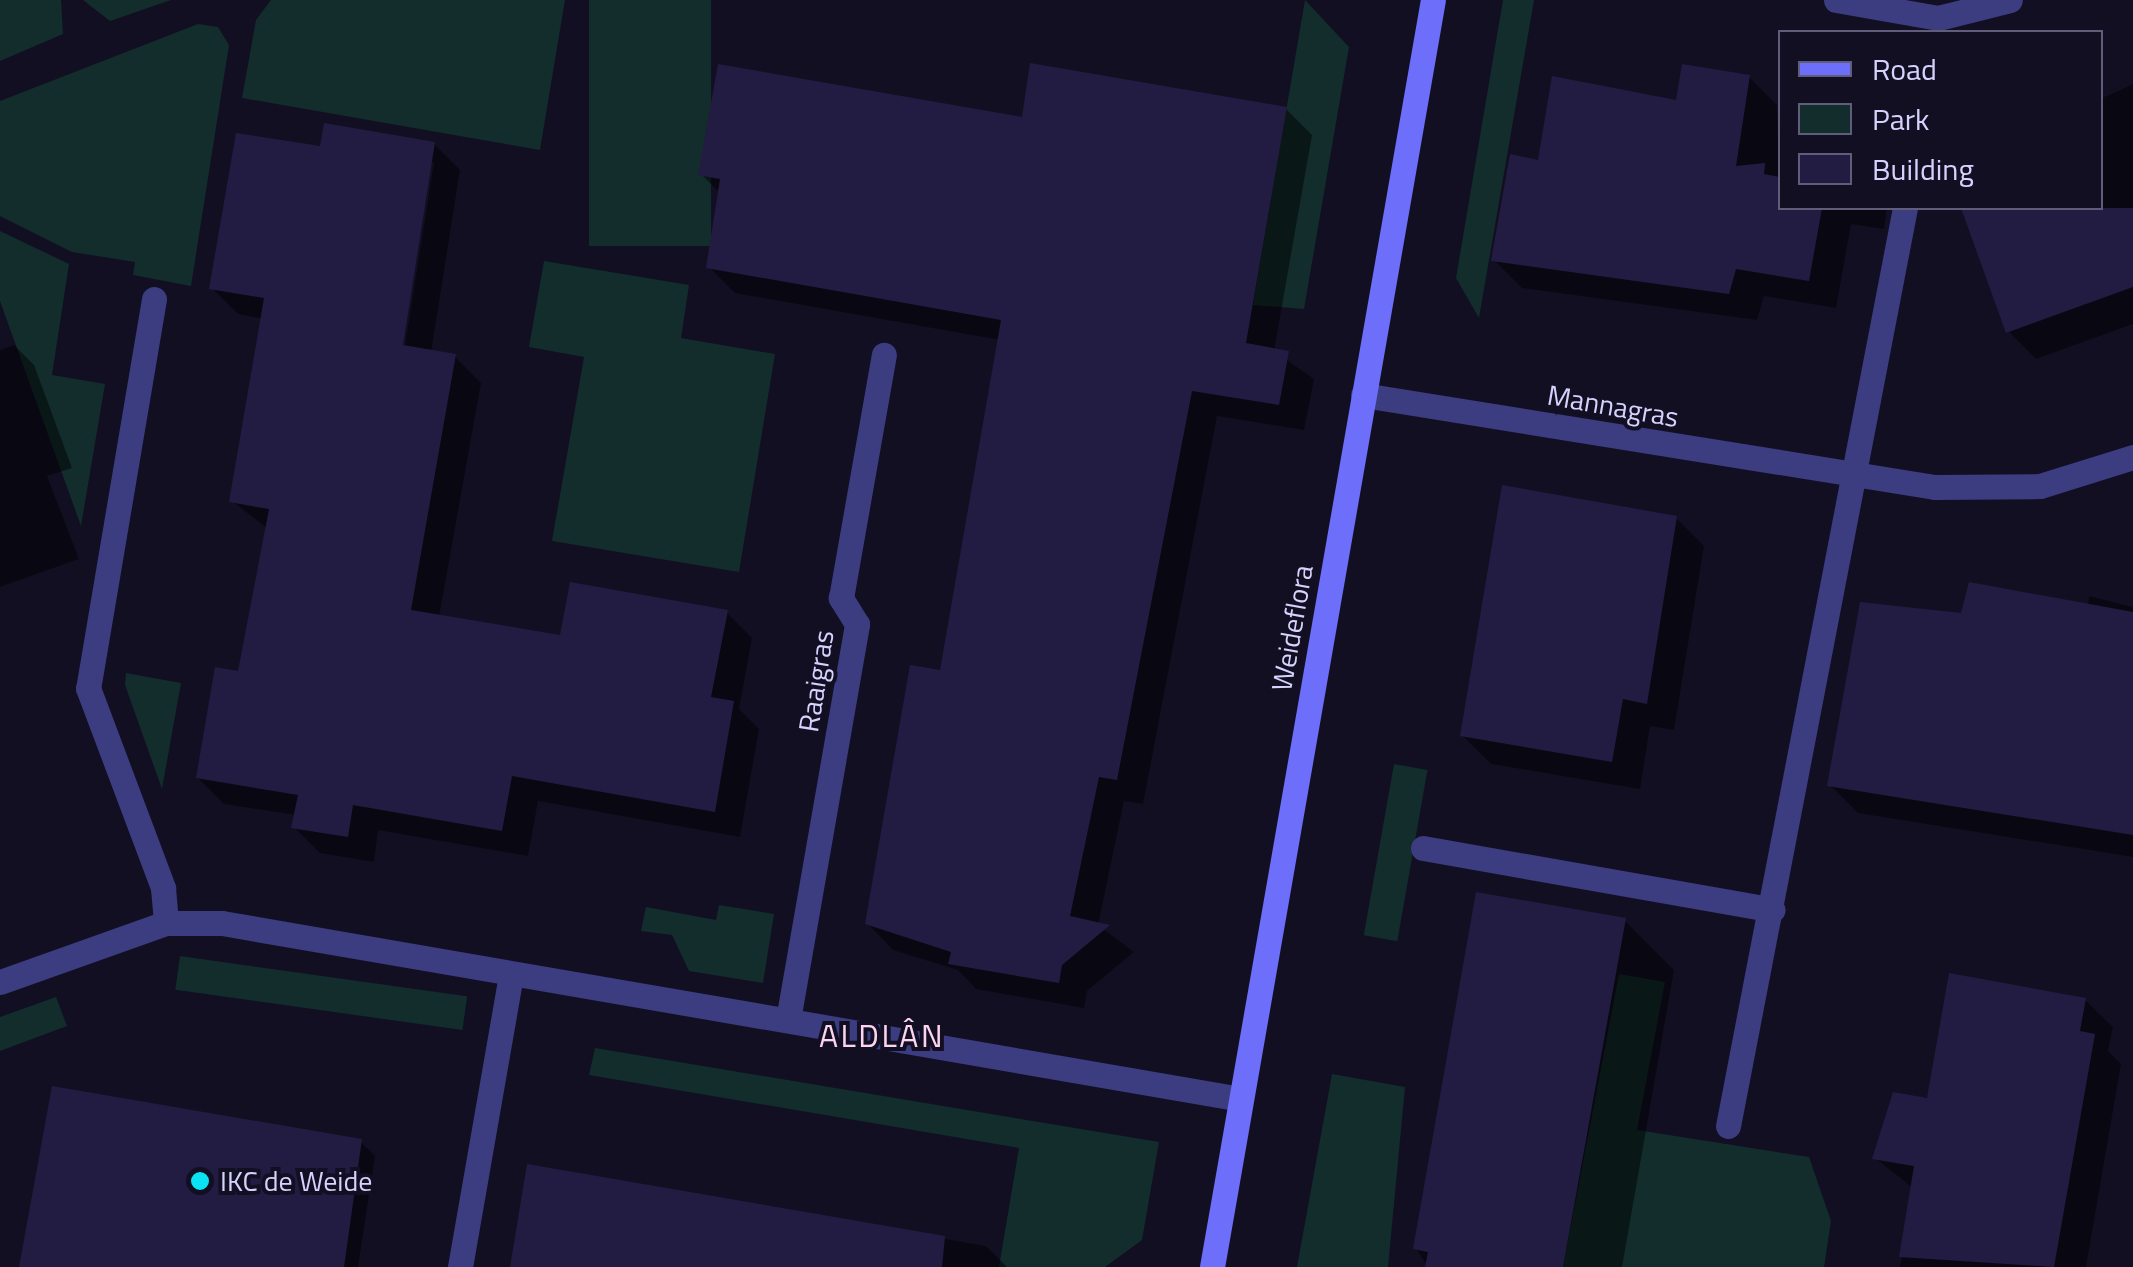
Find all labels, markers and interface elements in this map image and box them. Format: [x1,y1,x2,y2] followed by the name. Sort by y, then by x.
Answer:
[1778,30,2103,210] legend
[1872,46,1937,92] text: Road
[1872,96,1929,142] text: Park
[1872,146,1974,192] text: Building
[1545,378,1681,434] street label: Mannagras
[1264,562,1320,694] street label: Weideflora
[791,628,841,734] street label: Raaigras
[819,1016,945,1054] district label: ALDLÂN
[220,1164,372,1198] place label: IKC de Weide
[189,1170,211,1192] marker: IKC de Weide

